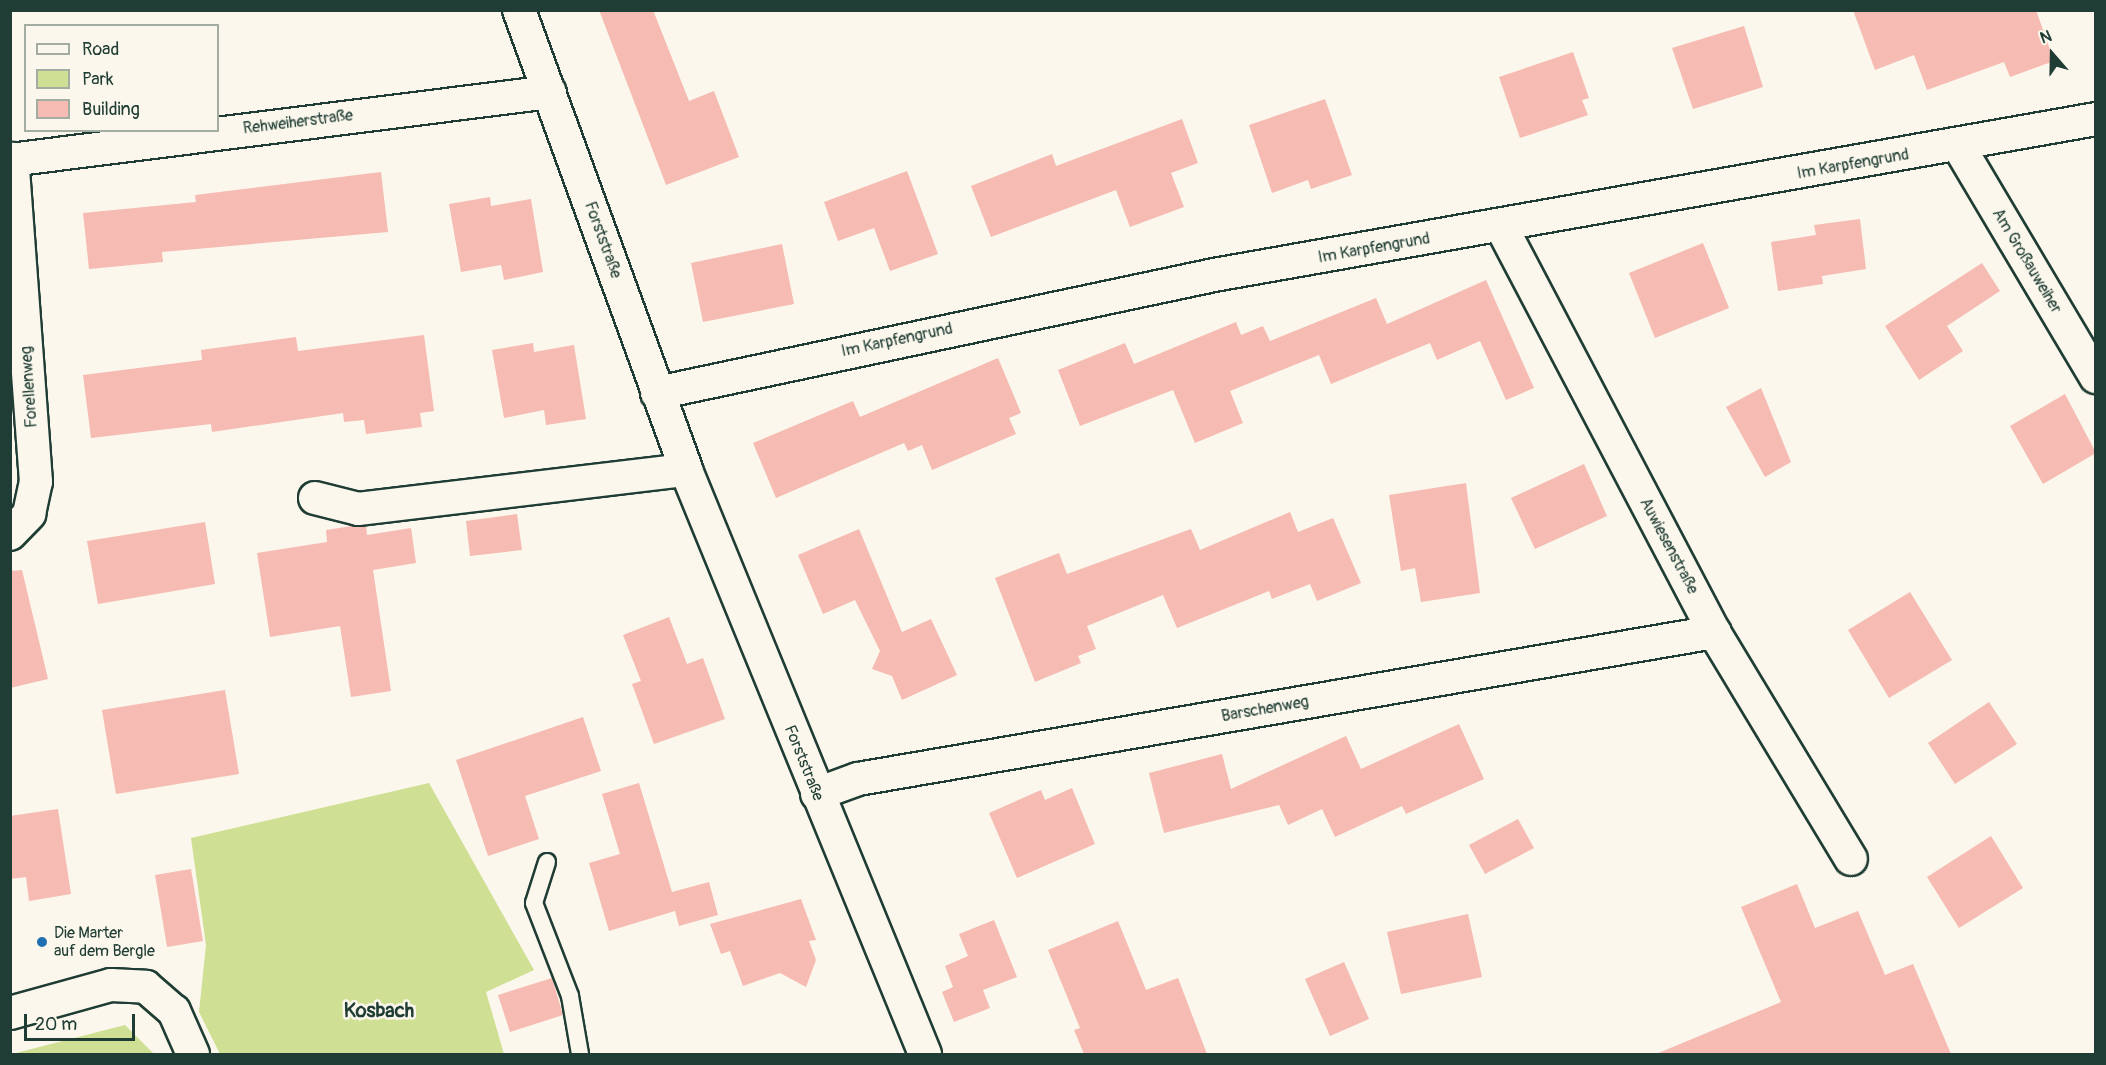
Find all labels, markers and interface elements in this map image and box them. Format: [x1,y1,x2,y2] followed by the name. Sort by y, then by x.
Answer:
[24,24,219,132] legend
[2022,24,2082,84] north arrow
[2037,26,2054,48] text: N
[82,38,119,61] text: Road
[82,68,114,91] text: Park
[82,98,140,121] text: Building
[242,106,354,138] street label: Rehweiherstraße
[1795,145,1911,183] street label: Im Karpfengrund
[580,199,626,281] street label: Forststraße
[1988,205,2066,317] street label: Am Großauweiher
[1316,229,1432,267] street label: Im Karpfengrund
[840,319,954,361] street label: Im Karpfengrund
[17,346,41,428] street label: Forellenweg
[1636,495,1702,597] street label: Auwiesenstraße
[1220,692,1310,726] street label: Barschenweg
[780,722,828,804] street label: Forststraße
[54,923,155,961] place label: Die Marter auf dem Bergle
[35,935,49,949] marker: Die Marter auf dem Bergle
[344,998,414,1022] district label: Kosbach
[27,1002,138,1040] scale bar
[35,1013,77,1036] text: 20 m

